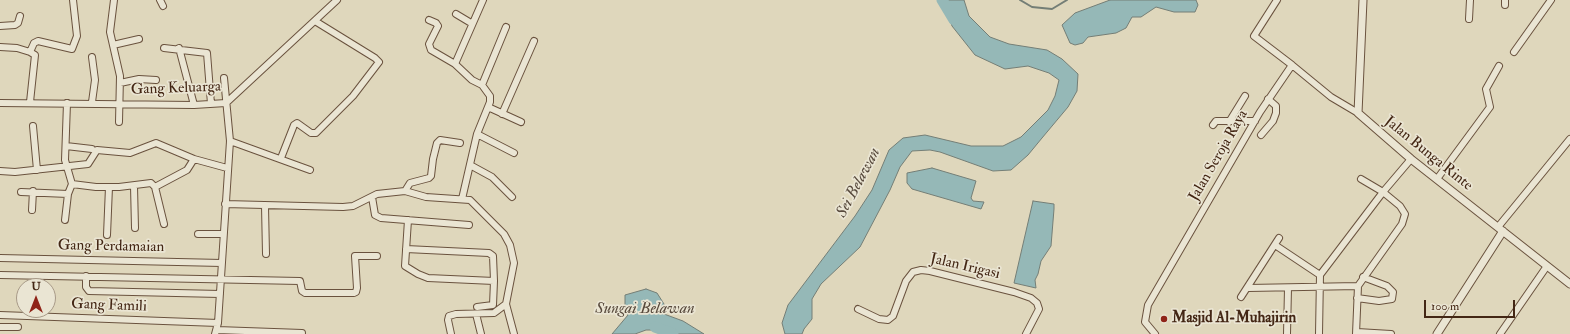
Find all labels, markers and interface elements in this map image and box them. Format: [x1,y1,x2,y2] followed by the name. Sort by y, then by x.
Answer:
[131,78,221,100] street label: Gang Keluarga
[1186,107,1252,205] street label: Jalan Seroja Raya
[1380,113,1476,195] street label: Jalan Bunga Rinte
[833,145,885,221] water label: Sei Belawan
[58,237,164,257] street label: Gang Perdamaian
[928,250,1002,284] street label: Jalan Irigasi
[16,278,56,318] north arrow
[31,280,41,293] text: U
[1426,292,1517,318] scale bar
[71,296,147,316] street label: Gang Famili
[1431,299,1459,314] text: 100 m
[595,300,695,320] water label: Sungai Belawan
[1172,310,1296,328] place label: Masjid Al-Muhajirin
[1159,314,1169,324] marker: Masjid Al-Muhajirin

